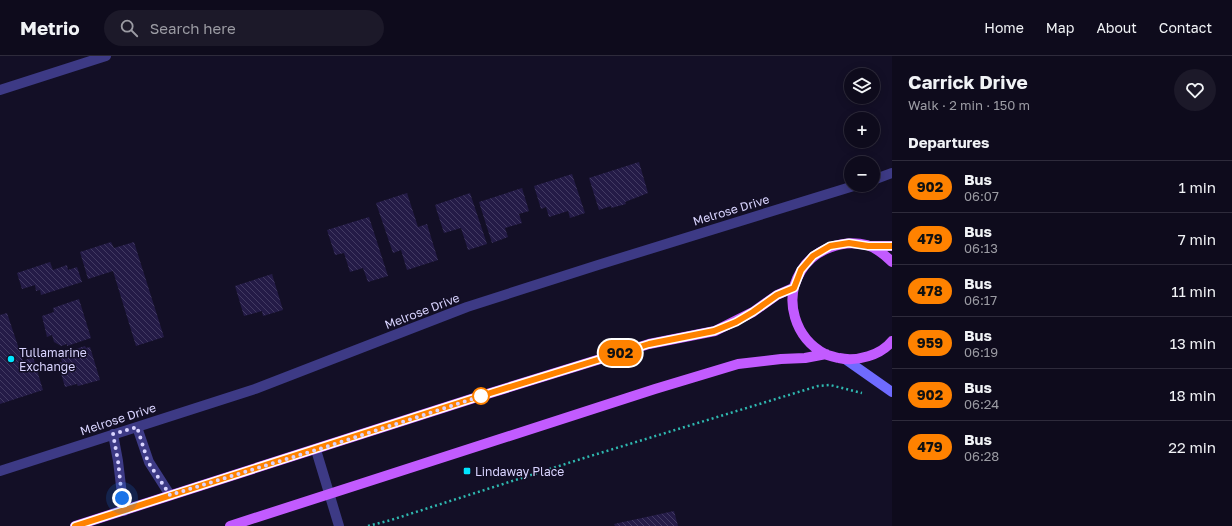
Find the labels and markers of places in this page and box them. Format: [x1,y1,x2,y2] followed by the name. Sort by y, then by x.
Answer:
[19,345,87,374] place label: Tullamarine Exchange
[6,354,16,364] marker: Tullamarine Exchange
[472,387,490,405] unlabelled marker
[475,464,564,479] place label: Lindaway Place
[462,466,472,476] marker: Lindaway Place

